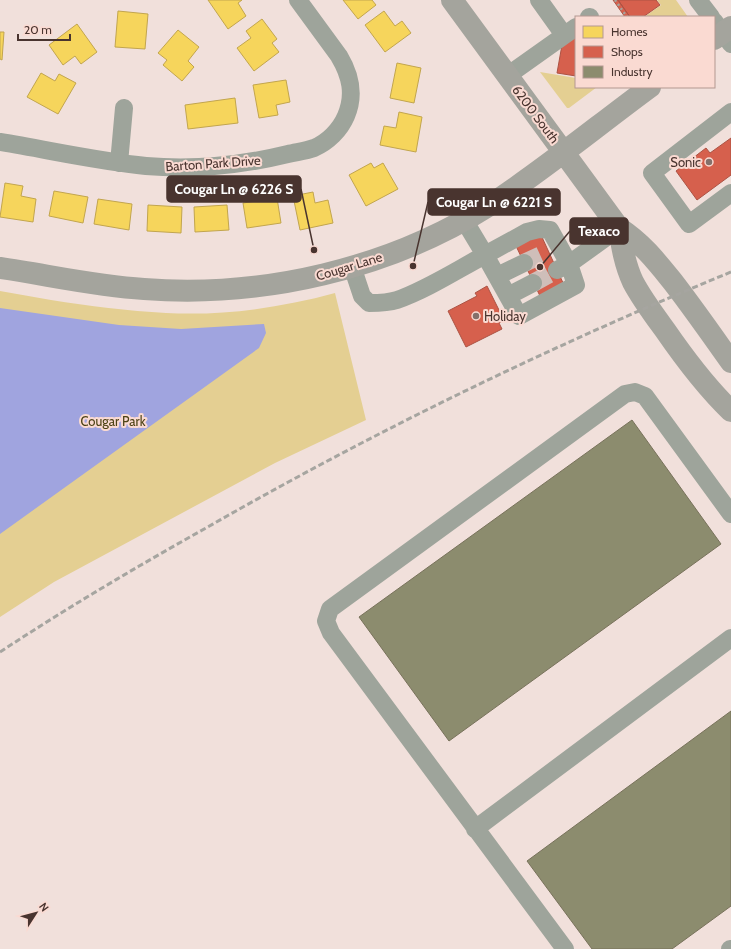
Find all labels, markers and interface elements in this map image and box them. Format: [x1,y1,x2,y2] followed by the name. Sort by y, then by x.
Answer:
[18,16,70,42] scale bar
[575,16,715,88] legend
[24,22,52,37] text: 20 m
[611,24,648,39] text: Homes
[611,44,643,59] text: Shops
[611,64,652,79] text: Industry
[509,82,563,146] street label: 6200 South
[165,152,261,174] street label: Barton Park Drive
[670,154,701,170] place label: Sonic
[704,157,714,167] marker: Sonic
[167,176,301,202] callout: Cougar Ln @ 6226 S
[175,180,293,198] text: Cougar Ln @ 6226 S
[428,189,560,215] callout: Cougar Ln @ 6221 S
[436,193,552,211] text: Cougar Ln @ 6221 S
[570,218,628,244] callout: Texaco
[578,222,620,240] text: Texaco
[314,248,384,284] street label: Cougar Lane
[484,308,526,324] place label: Holiday
[471,311,481,321] marker: Holiday
[81,413,146,429] park label: Cougar Park
[16,893,56,933] north arrow
[36,900,52,914] text: N

